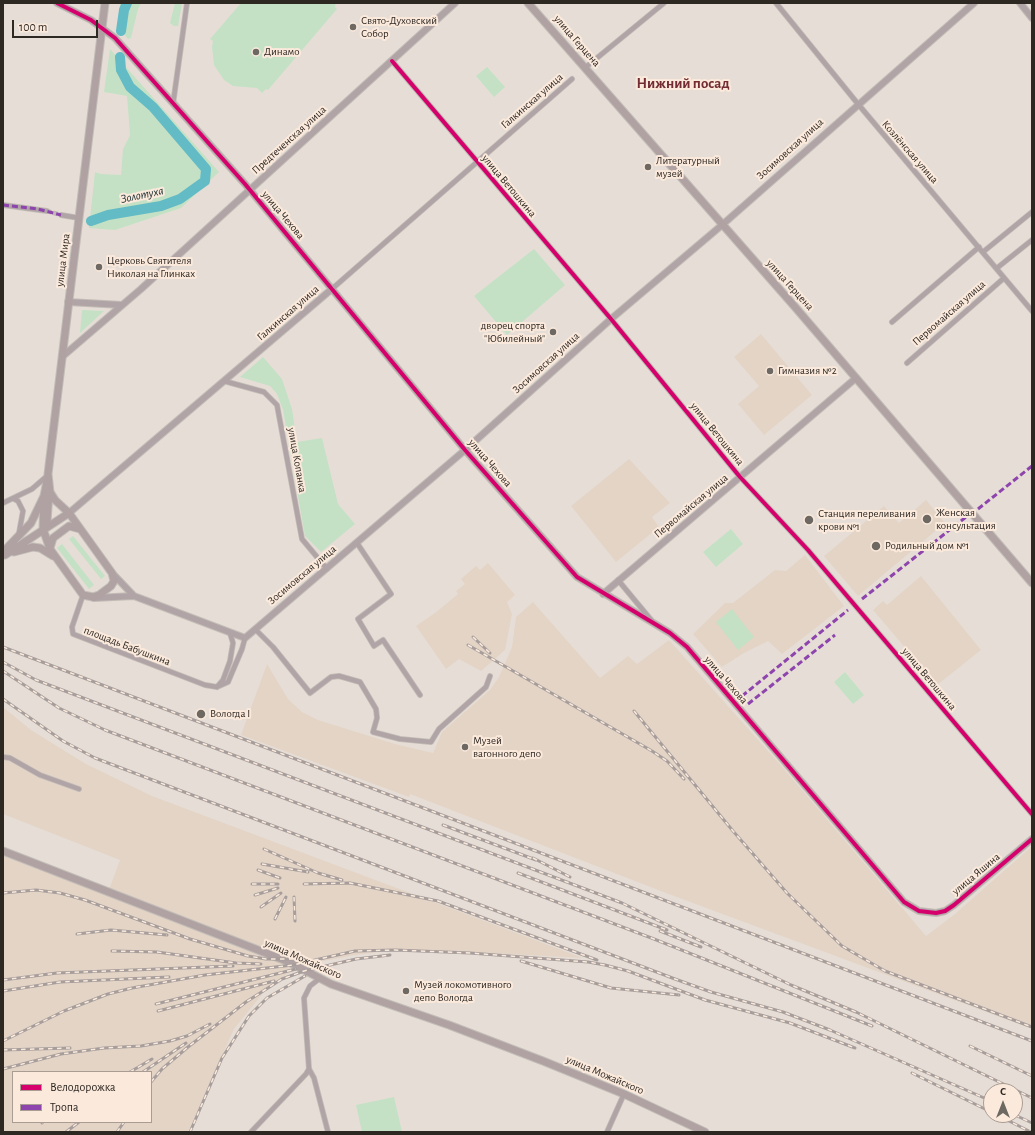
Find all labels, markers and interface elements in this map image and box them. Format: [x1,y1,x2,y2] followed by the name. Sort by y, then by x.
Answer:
[14,12,100,38] scale bar
[551,12,603,70] street label: улица Герцена
[361,14,437,40] place label: Свято-Духовский Собор
[19,21,47,33] text: 100 m
[348,22,358,32] marker: Свято-Духовский Собор
[264,45,300,59] place label: Динамо
[251,47,261,57] marker: Динамо
[498,71,566,131] street label: Галкинская улица
[637,74,729,92] district label: Нижний посад
[249,103,329,177] street label: Предтеченская улица
[754,116,826,182] street label: Зосимовская улица
[879,118,941,186] street label: Козлёнская улица
[479,152,539,220] street label: улица Ветошкина
[656,154,720,180] place label: Литературный музей
[643,162,653,172] marker: Литературный музей
[119,183,165,207] water label: Золотуха
[259,188,307,242] street label: улица Чехова
[53,233,73,287] street label: улица Мира
[107,254,195,280] place label: Церковь Святителя Николая на Глинках
[764,257,816,313] street label: улица Герцена
[94,262,104,272] marker: Церковь Святителя Николая на Глинках
[910,278,988,348] street label: Первомайская улица
[254,283,322,343] street label: Галкинская улица
[481,319,545,345] place label: дворец спорта "Юбилейный"
[548,327,558,337] marker: дворец спорта "Юбилейный"
[510,330,582,396] street label: Зосимовская улица
[778,364,837,378] place label: Гимназия №2
[765,366,775,376] marker: Гимназия №2
[687,400,747,468] street label: улица Ветошкина
[285,427,309,493] street label: улица Копанка
[466,436,514,490] street label: улица Чехова
[651,471,731,541] street label: Первомайская улица
[936,506,996,532] place label: Женская консультация
[818,507,916,533] place label: Станция переливания крови №1
[921,513,933,525] marker: Женская консультация
[803,514,815,526] marker: Станция переливания крови №1
[885,539,969,553] place label: Родильный дом №1
[870,540,882,552] marker: Родильный дом №1
[265,543,339,607] street label: Зосимовская улица
[82,623,172,669] street label: площадь Бабушкина
[899,645,959,713] street label: улица Ветошкина
[702,653,750,707] street label: улица Чехова
[210,707,250,721] place label: Вологда I
[195,708,207,720] marker: Вологда I
[473,734,541,760] place label: Музей вагонного депо
[460,742,470,752] marker: Музей вагонного депо
[949,850,1003,898] street label: улица Яшина
[262,936,344,982] street label: улица Можайского
[414,978,512,1004] place label: Музей локомотивного депо Вологда
[401,986,411,996] marker: Музей локомотивного депо Вологда
[564,1053,646,1097] street label: улица Можайского
[12,1071,152,1123] legend
[50,1081,116,1093] text: Велодорожка
[983,1083,1023,1123] north arrow
[1000,1086,1006,1097] text: С
[50,1101,78,1113] text: Тропа

